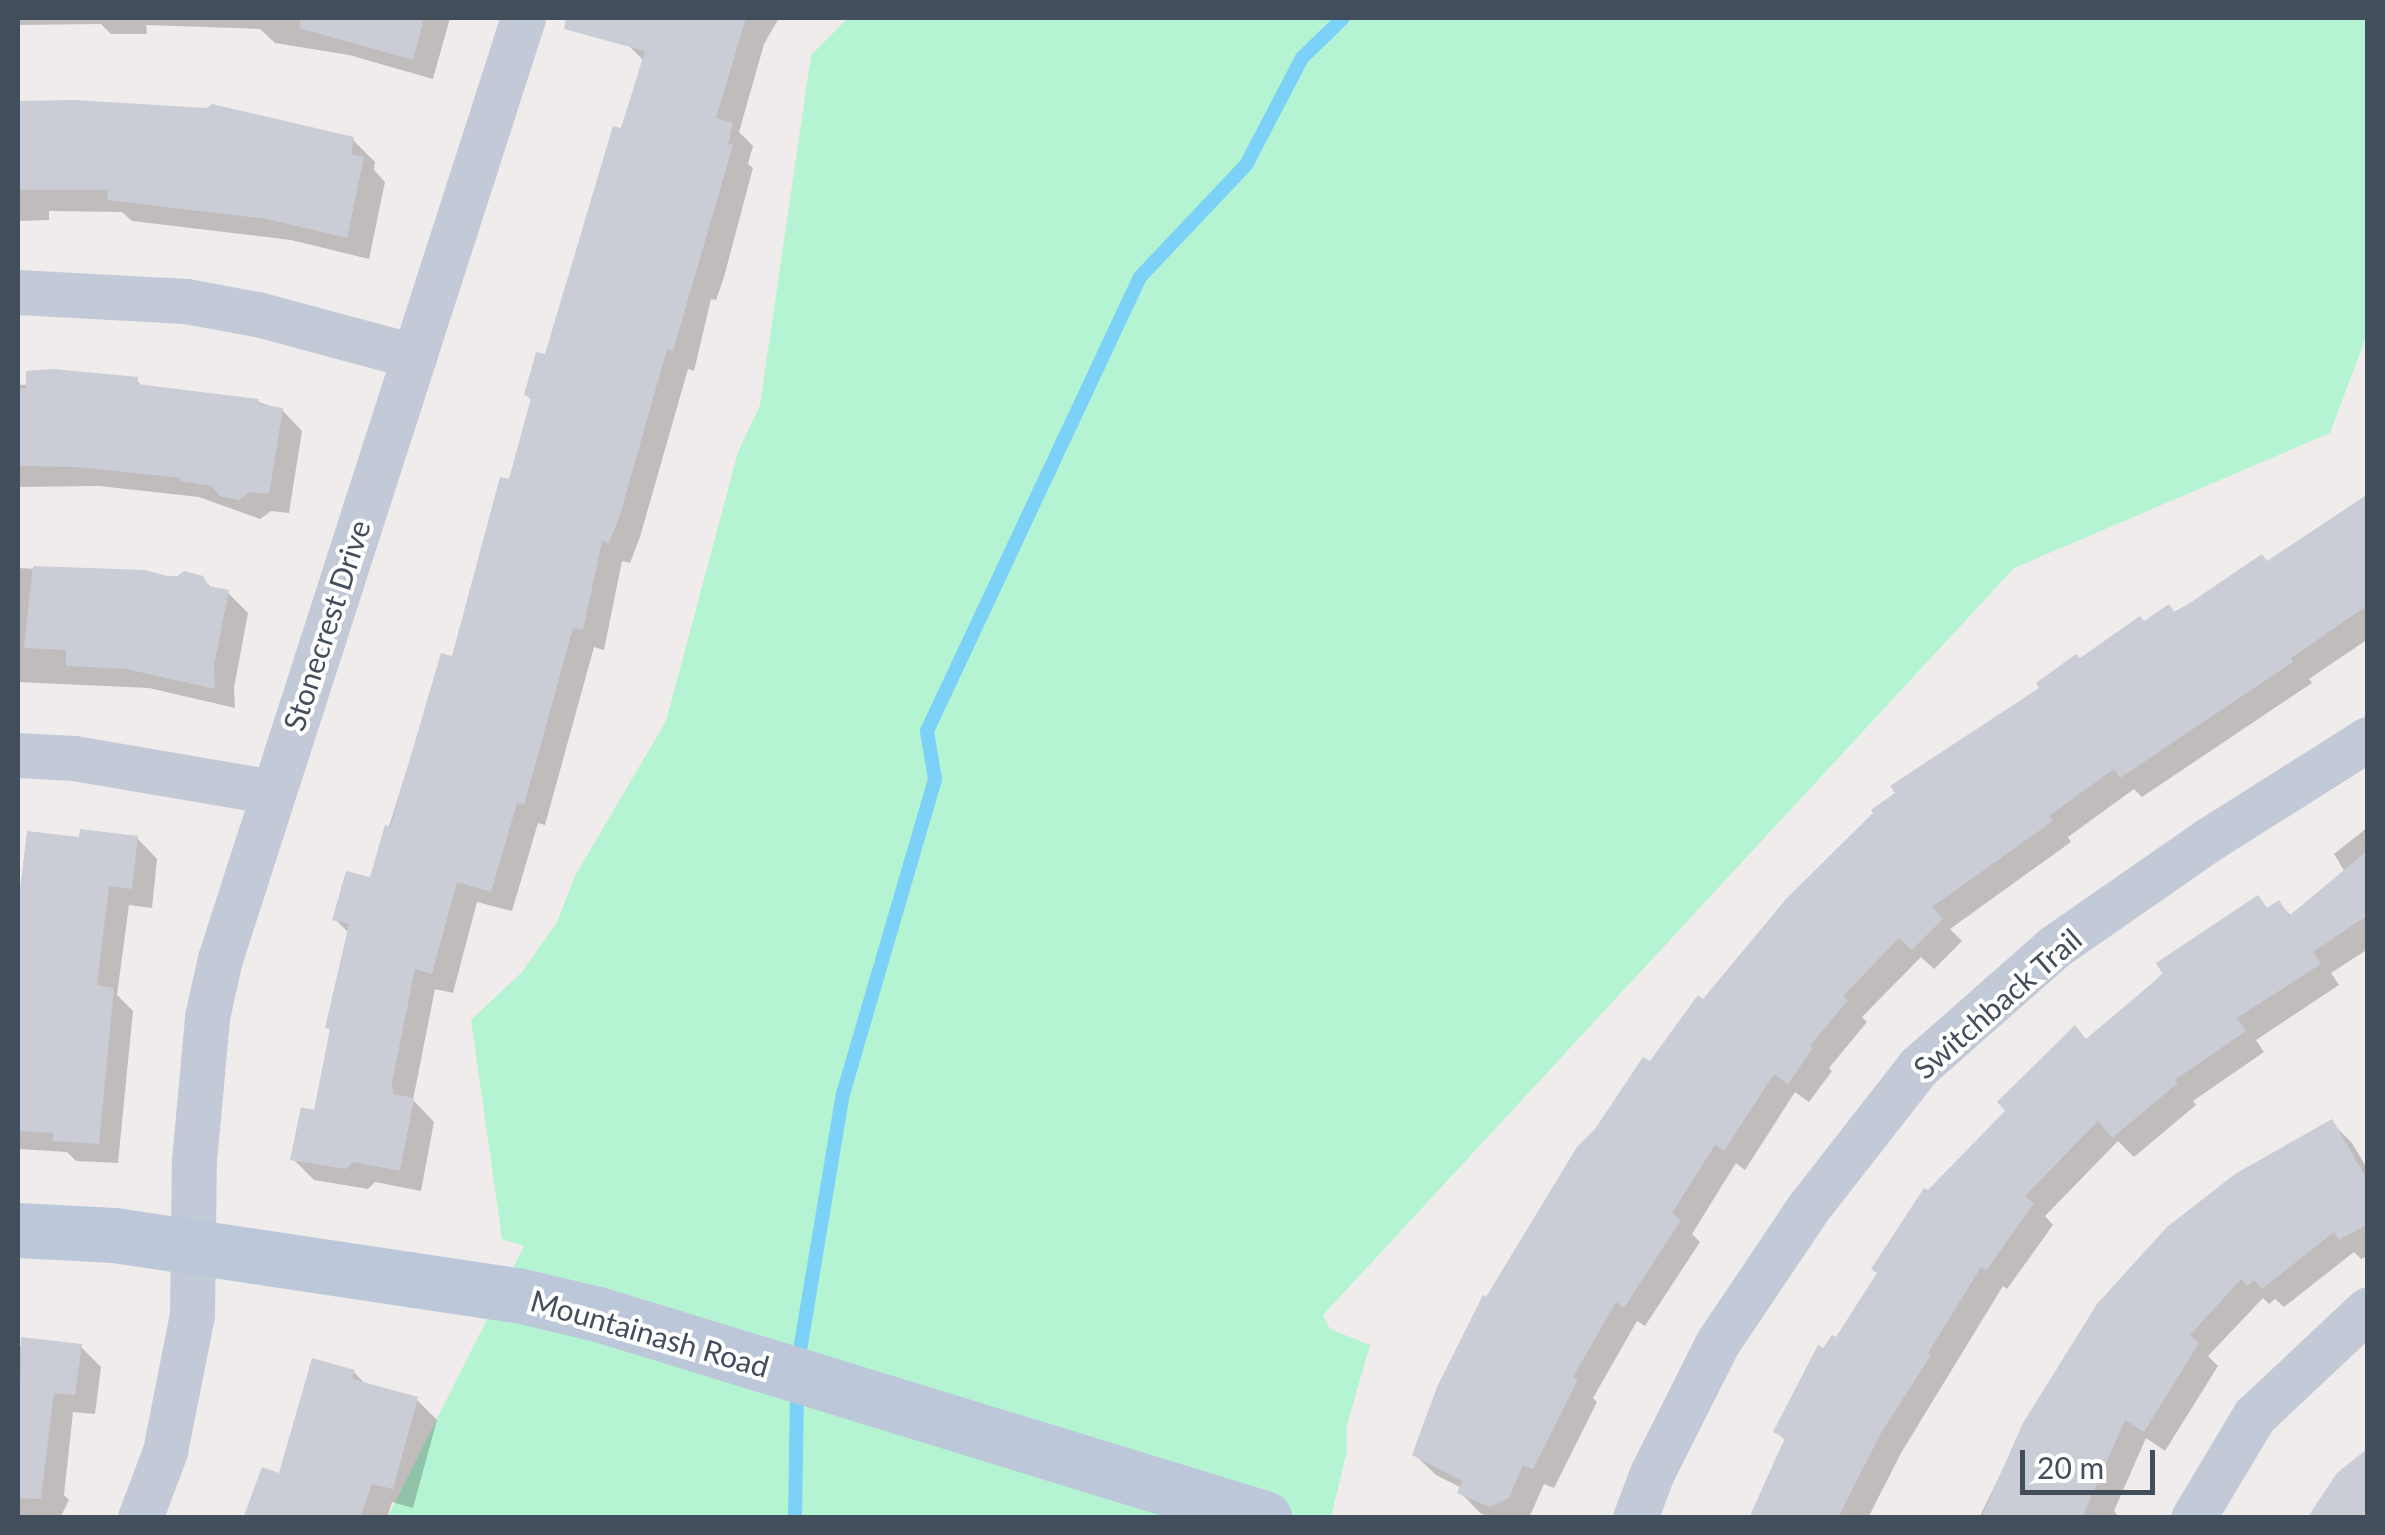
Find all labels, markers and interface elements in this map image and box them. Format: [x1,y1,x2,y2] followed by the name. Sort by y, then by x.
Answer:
[275,515,377,735] street label: Stonecrest Drive
[1905,920,2089,1086] street label: Switchback Trail
[527,1282,773,1384] street label: Mountainash Road
[2025,1430,2160,1492] scale bar
[2037,1449,2104,1485] text: 20 m

